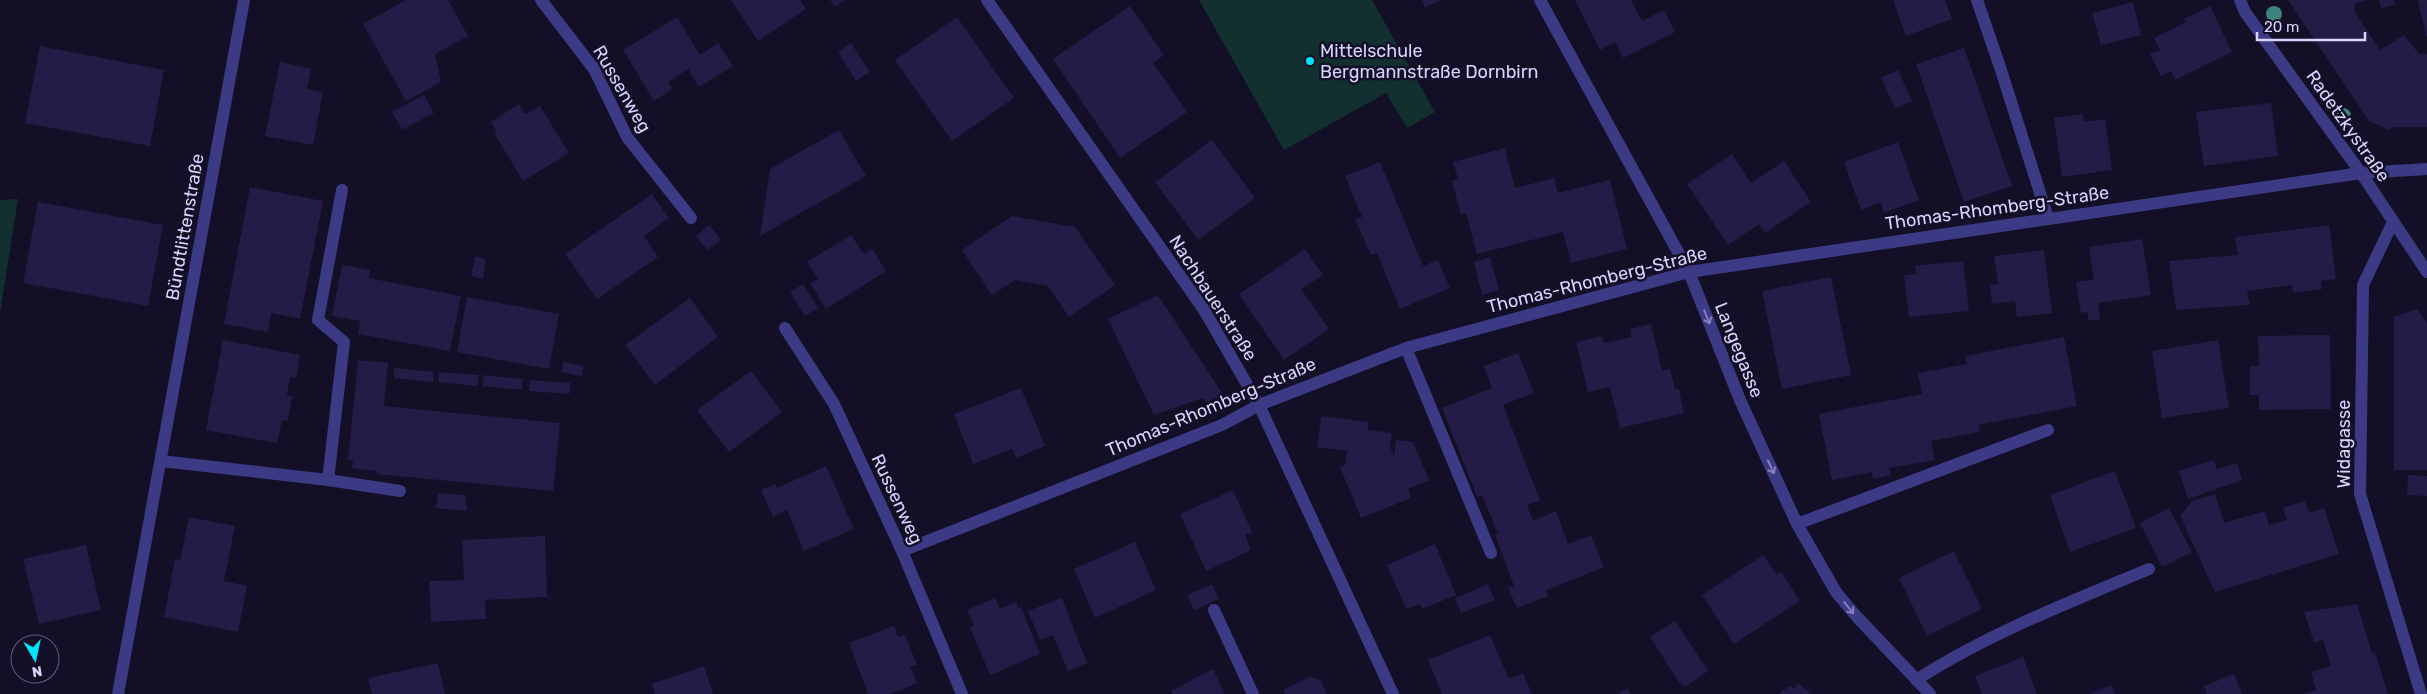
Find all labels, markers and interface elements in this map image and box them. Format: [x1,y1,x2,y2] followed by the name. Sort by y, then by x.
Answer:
[2257,10,2364,42] scale bar
[2264,18,2299,36] text: 20 m
[1320,40,1538,83] place label: Mittelschule Bergmannstraße Dornbirn
[588,42,656,136] street label: Russenweg
[1304,55,1316,67] marker: Mittelschule Bergmannstraße Dornbirn
[2301,66,2395,186] street label: Radetzkystraße
[161,152,209,302] street label: Bündtlittenstraße
[1884,181,2110,235] street label: Thomas-Rhomberg-Straße
[1164,231,1262,365] street label: Nachbauerstraße
[1485,242,1709,318] street label: Thomas-Rhomberg-Straße
[1710,299,1768,401] street label: Langegasse
[1703,309,1712,325] one-way arrow
[1103,353,1319,461] street label: Thomas-Rhomberg-Straße
[2333,400,2355,488] street label: Widagasse
[867,450,927,548] street label: Russenweg
[1766,459,1776,474] one-way arrow
[1844,601,1855,614] one-way arrow
[10,634,60,684] north arrow
[31,662,43,681] text: N

